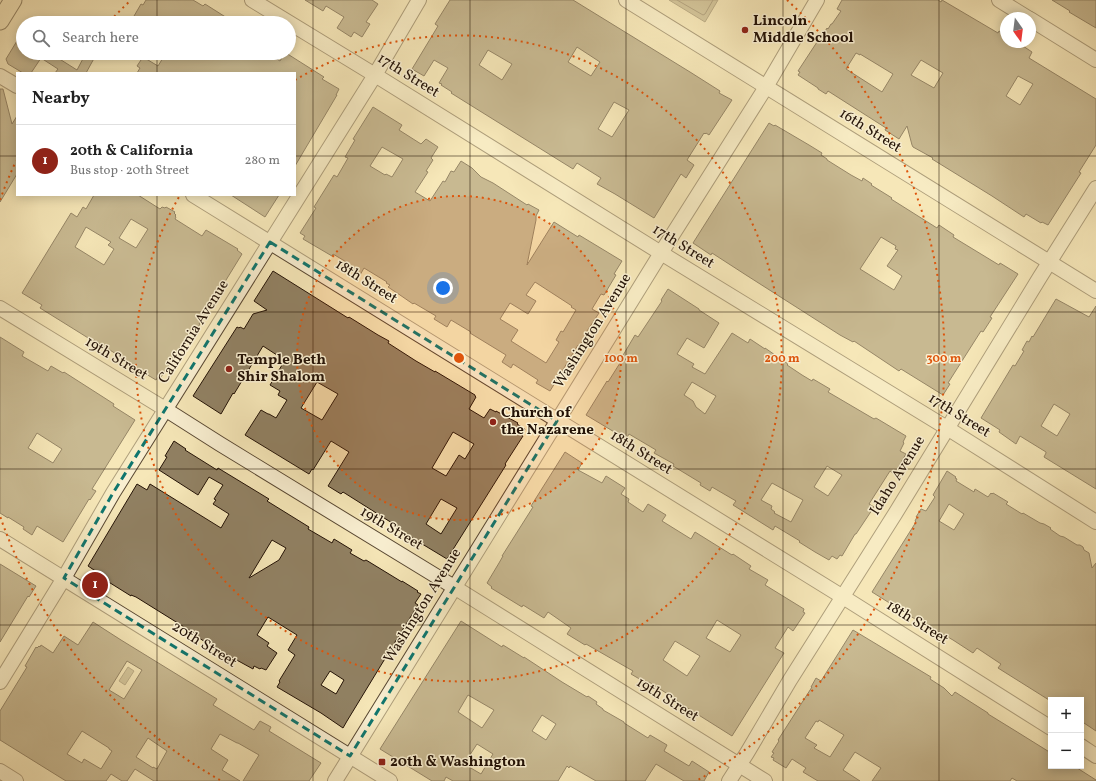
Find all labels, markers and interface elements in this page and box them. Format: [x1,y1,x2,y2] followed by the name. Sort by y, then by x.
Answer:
[753,11,854,49] place label: Lincoln Middle School
[1000,12,1036,48] north arrow
[16,16,296,60] search box
[740,25,750,35] marker: Lincoln Middle School
[30,27,52,49] icon: search
[62,28,139,49] text: Search here
[373,49,443,103] street label: 17th Street
[32,87,90,110] text: Nearby
[835,104,905,158] street label: 16th Street
[70,141,193,162] text: 20th & California
[42,152,48,170] text: 1
[244,152,280,170] text: 280 m
[70,162,189,180] text: Bus stop · 20th Street
[648,220,718,274] street label: 17th Street
[331,255,401,309] street label: 18th Street
[549,269,637,393] street label: Washington Avenue
[154,276,234,388] street label: California Avenue
[433,278,453,298] your location
[81,332,151,386] street label: 19th Street
[237,350,326,388] place label: Temple Beth Shir Shalom
[452,351,466,365] centre of rings
[604,351,638,367] text: 100 m
[764,351,800,367] text: 200 m
[927,351,962,367] text: 300 m
[224,364,234,374] marker: Temple Beth Shir Shalom
[924,389,994,443] street label: 17th Street
[501,403,594,441] place label: Church of the Nazarene
[488,417,498,427] marker: Church of the Nazarene
[606,426,676,480] street label: 18th Street
[865,432,931,520] street label: Idaho Avenue
[356,502,426,556] street label: 19th Street
[379,544,467,668] street label: Washington Avenue
[82,570,108,600] pin: 1
[882,596,952,650] street label: 18th Street
[167,617,241,673] street label: 20th Street
[632,673,702,727] street label: 19th Street
[1048,697,1084,769] map controls
[1048,697,1084,733] button: +
[1048,733,1084,769] button: −
[390,752,526,773] place label: 20th & Washington
[377,757,387,767] marker: 20th & Washington

